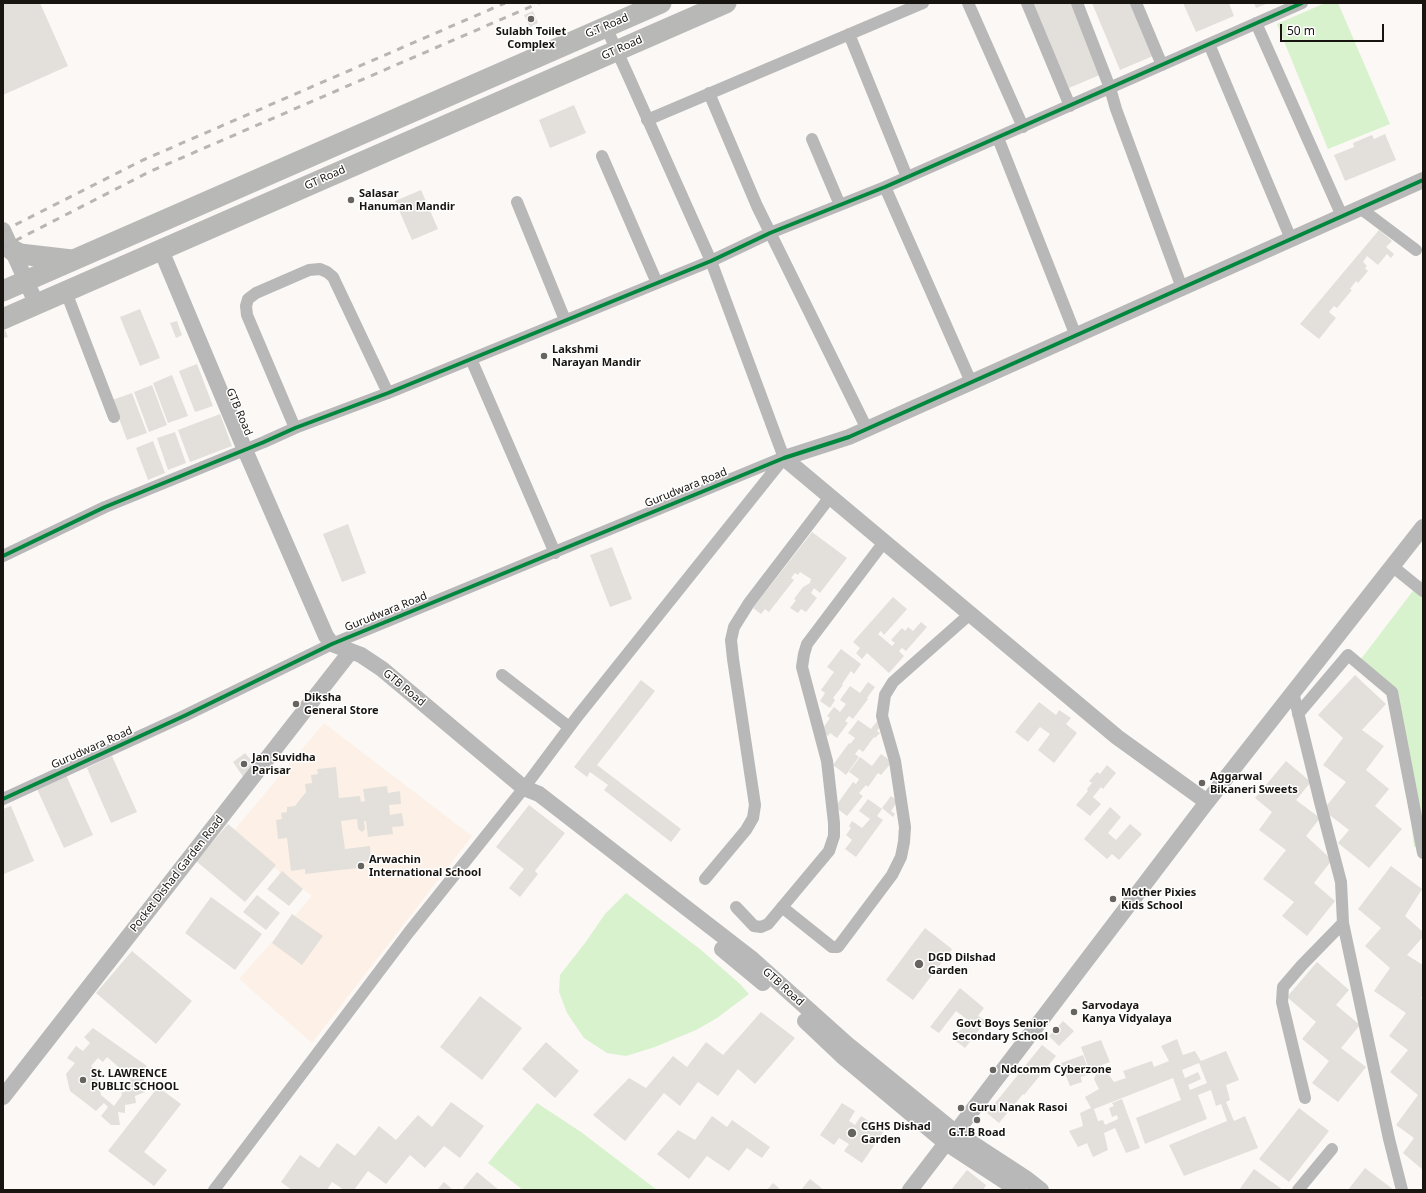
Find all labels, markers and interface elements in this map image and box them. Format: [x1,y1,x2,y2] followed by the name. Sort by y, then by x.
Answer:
[583,11,631,41] street label: G.T Road
[526,14,536,24] marker: Sulabh Toilet Complex
[1282,16,1386,42] scale bar
[1287,22,1315,39] text: 50 m
[496,25,566,51] place label: Sulabh Toilet Complex
[599,33,645,63] street label: GT Road
[302,163,348,193] street label: GT Road
[359,187,455,213] place label: Salasar Hanuman Mandir
[346,195,356,205] marker: Salasar Hanuman Mandir
[552,343,641,369] place label: Lakshmi Narayan Mandir
[539,351,549,361] marker: Lakshmi Narayan Mandir
[223,386,255,438] street label: GTB Road
[643,465,729,511] street label: Gurudwara Road
[343,589,429,635] street label: Gurudwara Road
[380,667,428,709] street label: GTB Road
[304,691,379,717] place label: Diksha General Store
[291,699,301,709] marker: Diksha General Store
[49,724,135,772] street label: Gurudwara Road
[252,751,316,777] place label: Jan Suvidha Parisar
[239,759,249,769] marker: Jan Suvidha Parisar
[1210,770,1298,796] place label: Aggarwal Bikaneri Sweets
[1197,778,1207,788] marker: Aggarwal Bikaneri Sweets
[128,813,226,935] street label: Pocket Dishad Garden Road
[369,853,481,879] place label: Arwachin International School
[356,861,366,871] marker: Arwachin International School
[1121,886,1196,912] place label: Mother Pixies Kids School
[1108,894,1118,904] marker: Mother Pixies Kids School
[928,951,996,977] place label: DGD Dilshad Garden
[913,958,925,970] marker: DGD Dilshad Garden
[760,965,806,1009] street label: GTB Road
[1082,999,1172,1025] place label: Sarvodaya Kanya Vidyalaya
[1069,1007,1079,1017] marker: Sarvodaya Kanya Vidyalaya
[952,1017,1048,1043] place label: Govt Boys Senior Secondary School
[1051,1025,1061,1035] marker: Govt Boys Senior Secondary School
[1001,1063,1112,1077] place label: Ndcomm Cyberzone
[988,1065,998,1075] marker: Ndcomm Cyberzone
[91,1067,179,1093] place label: St. LAWRENCE PUBLIC SCHOOL
[78,1075,88,1085] marker: St. LAWRENCE PUBLIC SCHOOL
[969,1101,1067,1115] place label: Guru Nanak Rasoi
[956,1103,966,1113] marker: Guru Nanak Rasoi
[972,1115,982,1125] marker: G.T.B Road
[861,1120,931,1146] place label: CGHS Dishad Garden
[949,1126,1005,1140] place label: G.T.B Road
[846,1127,858,1139] marker: CGHS Dishad Garden

